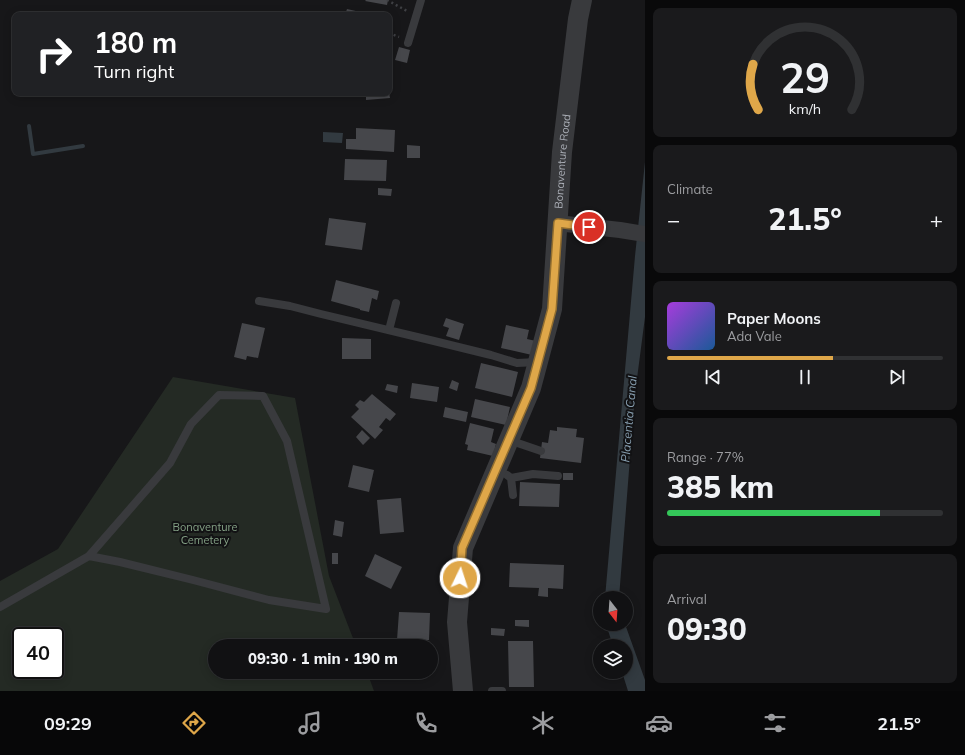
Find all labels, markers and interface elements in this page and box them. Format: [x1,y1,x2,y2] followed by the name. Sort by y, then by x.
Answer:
[94,25,177,60] text: 180 m
[28,28,80,80] icon: right
[780,51,830,103] text: 29
[94,60,174,83] text: Turn right
[789,100,821,118] text: km/h
[551,113,573,209] street label: Bonaventure Road
[667,181,713,197] text: Climate
[768,200,842,238] text: 21.5°
[667,206,680,234] text: −
[930,206,943,234] text: +
[572,210,606,244] pin
[578,216,600,238] icon: arrive
[727,309,821,328] text: Paper Moons
[727,328,782,344] text: Ada Vale
[702,366,724,388] icon: previous
[794,366,816,388] icon: pause
[886,366,908,388] icon: next
[617,375,640,463] water label: Placentia Canal
[667,449,744,465] text: Range · 77%
[667,468,774,506] text: 385 km
[172,520,238,547] park label: Bonaventure Cemetery
[439,557,481,599] position arrow
[593,591,633,631] north arrow
[593,591,633,679] map controls
[667,591,707,607] text: Arrival
[667,610,747,648] text: 09:30
[12,627,64,679] speed limit sign: 40
[593,639,633,679] button: layers
[248,649,398,668] text: 09:30 · 1 min · 190 m
[180,709,208,737] icon: directions
[296,709,324,737] icon: music
[412,709,440,737] icon: phone
[529,709,557,737] icon: climate
[645,709,673,737] icon: car
[761,709,789,737] icon: filters
[44,712,92,735] text: 09:29
[877,712,921,735] text: 21.5°

